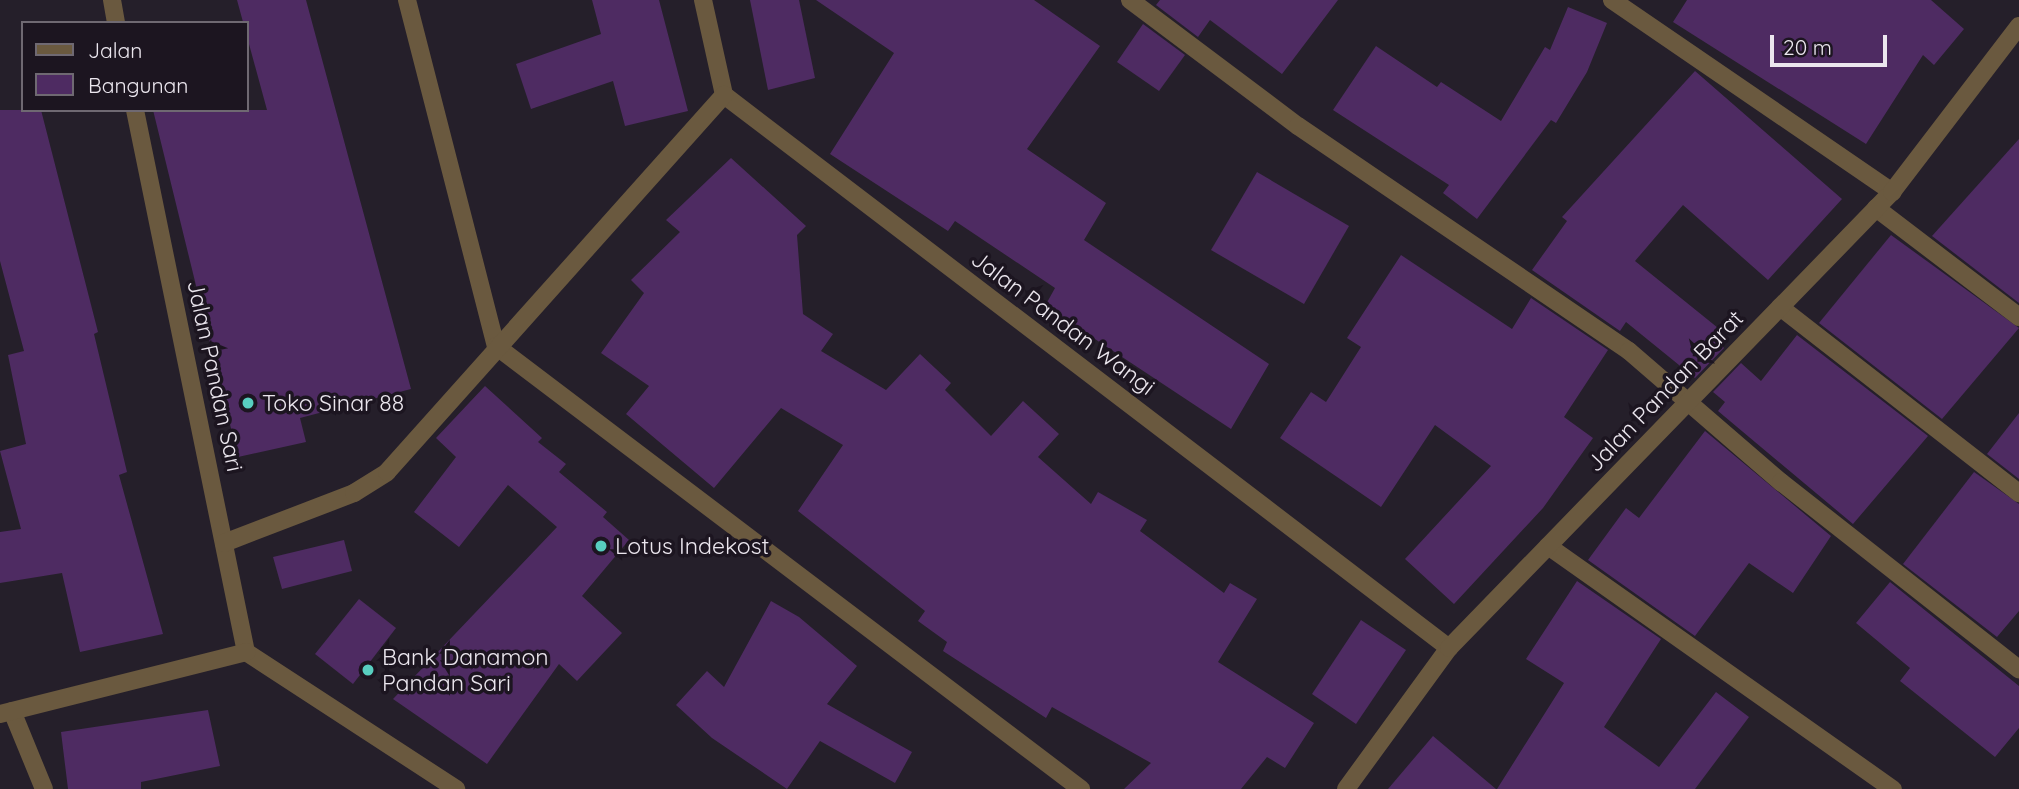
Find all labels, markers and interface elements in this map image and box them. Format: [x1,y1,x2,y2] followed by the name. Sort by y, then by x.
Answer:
[21,21,248,112] legend
[1774,21,1891,65] scale bar
[1783,34,1832,60] text: 20 m
[88,37,142,63] text: Jalan
[88,72,188,98] text: Bangunan
[966,245,1160,401] street label: Jalan Pandan Wangi
[181,278,249,474] street label: Jalan Pandan Sari
[1581,305,1749,477] street label: Jalan Pandan Barat
[262,389,404,417] place label: Toko Sinar 88
[240,395,256,411] marker: Toko Sinar 88
[615,532,769,560] place label: Lotus Indekost
[593,538,609,554] marker: Lotus Indekost
[382,643,549,697] place label: Bank Danamon Pandan Sari
[360,662,376,678] marker: Bank Danamon Pandan Sari

